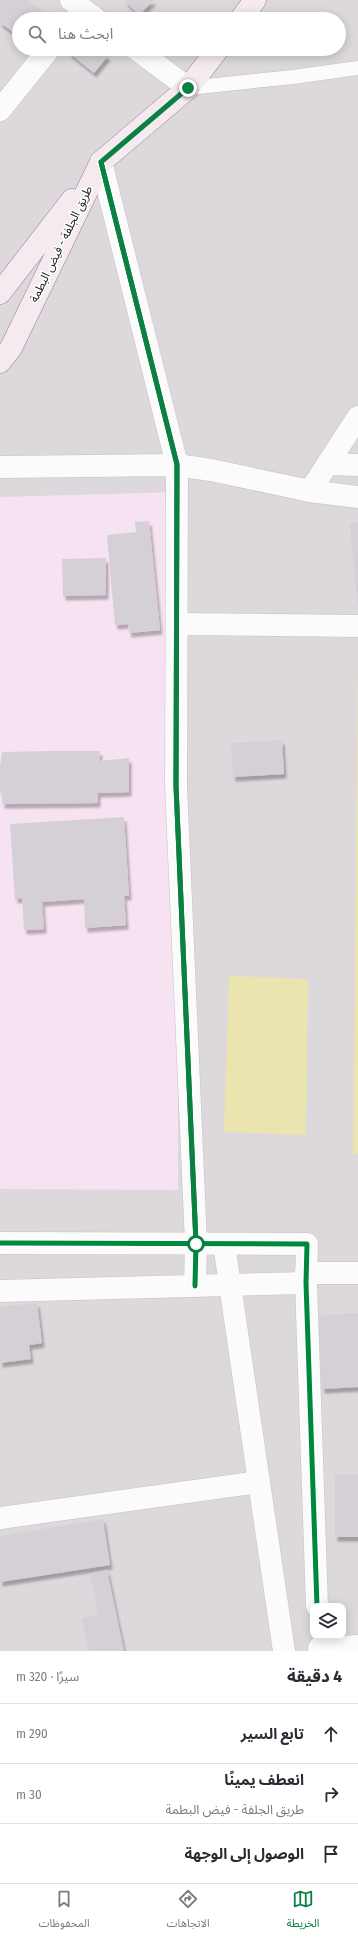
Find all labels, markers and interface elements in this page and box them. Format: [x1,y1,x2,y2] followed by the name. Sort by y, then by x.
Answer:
[12,12,346,56] search box
[26,23,48,45] icon: search
[58,25,113,43] text: ابحث هنا
[179,79,197,97] route end
[27,183,96,305] street label: طريق الجلفة - فيض البطمة
[187,1235,205,1253] route start
[310,1603,346,1639] map controls
[310,1603,346,1639] button: layers
[287,1666,342,1687] text: 4 دقيقة
[16,1669,79,1684] text: سيرًا · 320 m
[320,1723,342,1745] icon: ahead
[241,1725,304,1743] text: تابع السير
[16,1726,48,1741] text: 290 m
[224,1771,304,1789] text: انعطف يمينًا
[320,1783,342,1805] icon: right
[16,1787,42,1802] text: 30 m
[165,1802,304,1817] text: طريق الجلفة - فيض البطمة
[320,1843,342,1865] icon: arrive
[184,1845,304,1863] text: الوصول إلى الوجهة
[39,1888,90,1935] tab: المحفوظات
[167,1888,210,1935] tab: الاتجاهات
[287,1888,320,1935] tab: الخريطة

